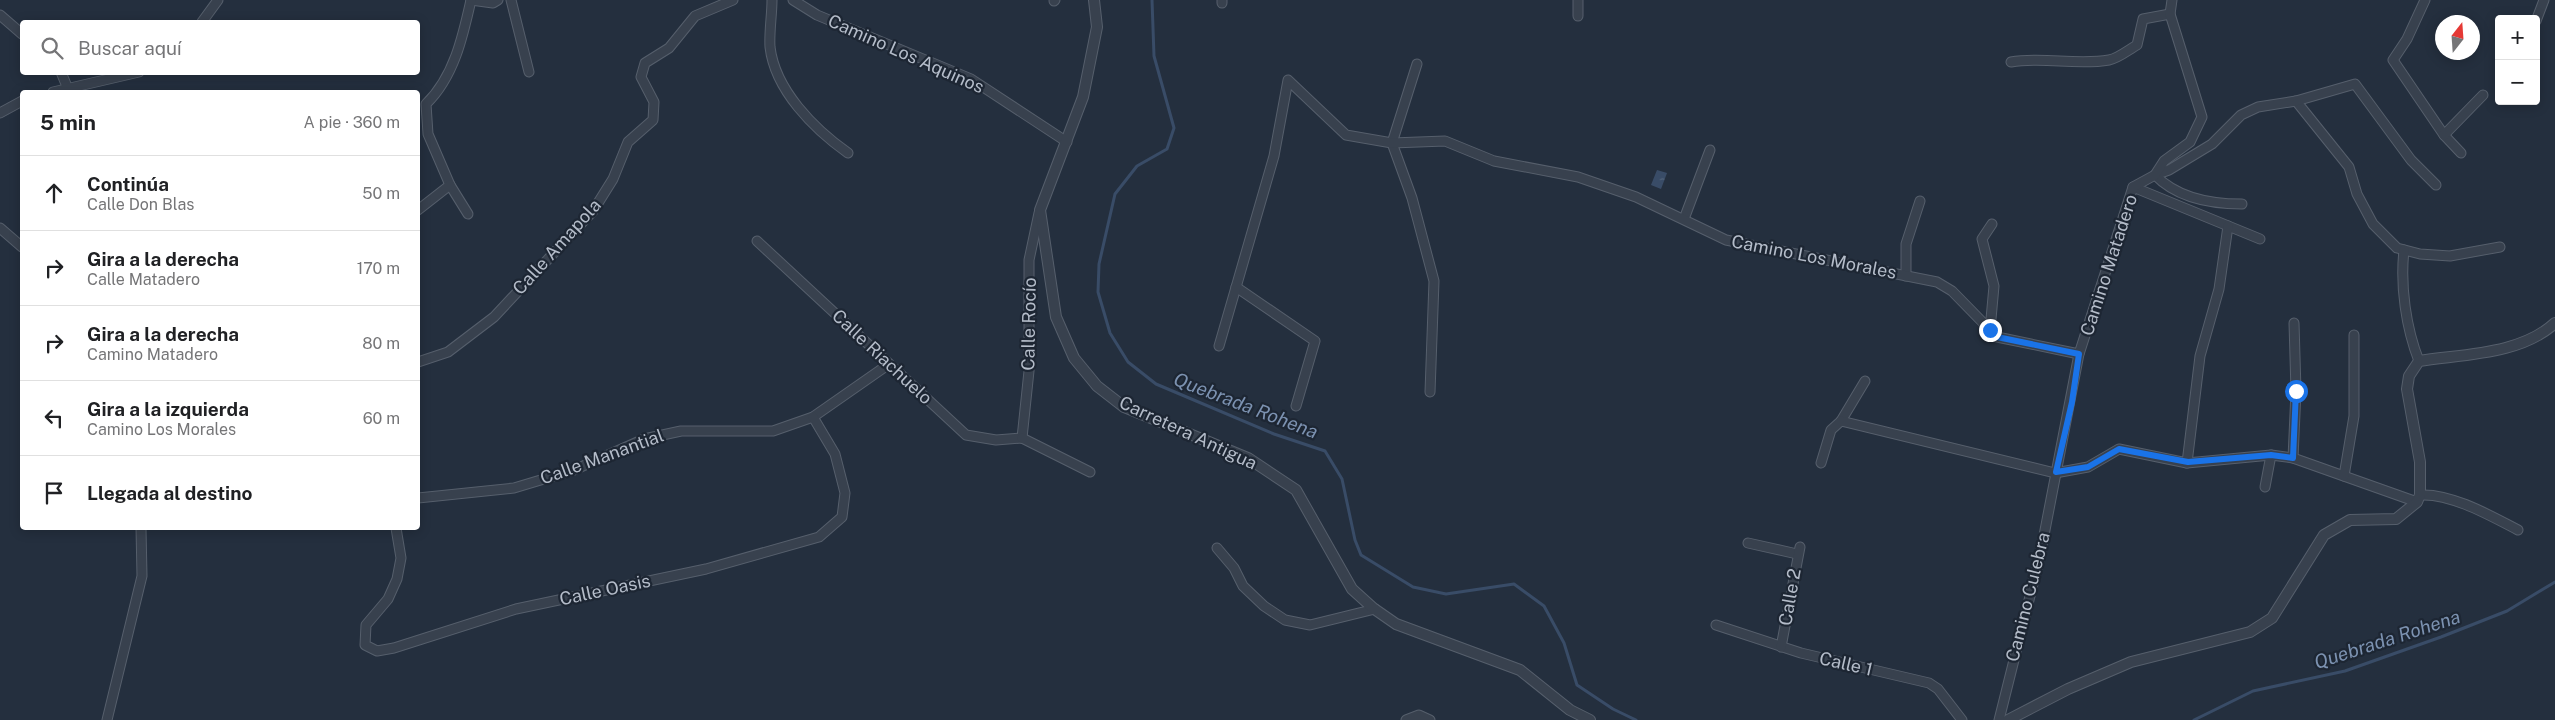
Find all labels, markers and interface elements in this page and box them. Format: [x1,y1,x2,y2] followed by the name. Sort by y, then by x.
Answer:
[825,10,988,97] street label: Camino Los Aquinos
[2435,15,2480,60] north arrow
[2495,15,2540,105] map controls
[2495,15,2540,60] button: +
[20,20,420,75] search box
[38,34,66,62] icon: search
[78,37,182,59] text: Buscar aquí
[2495,60,2540,105] button: −
[40,110,96,135] text: 5 min
[304,113,400,132] text: A pie · 360 m
[87,173,169,195] text: Continúa
[40,179,68,207] icon: ahead
[362,184,400,203] text: 50 m
[2076,191,2141,338] street label: Camino Matadero
[87,195,194,214] text: Calle Don Blas
[508,195,605,299] street label: Calle Amapola
[1730,230,1898,283] street label: Camino Los Morales
[87,248,239,270] text: Gira a la derecha
[40,254,68,282] icon: right
[357,259,400,278] text: 170 m
[87,270,200,289] text: Calle Matadero
[1017,277,1040,371] street label: Calle Rocío
[828,305,937,408] street label: Calle Riachuelo
[1979,319,2002,342] route end
[87,323,239,345] text: Gira a la derecha
[40,329,68,357] icon: right
[362,334,400,353] text: 80 m
[87,345,218,364] text: Camino Matadero
[1171,367,1321,443] water label: Quebrada Rohena
[2285,380,2308,403] route start
[1116,391,1260,474] street label: Carretera Antigua
[87,398,249,420] text: Gira a la izquierda
[40,404,68,432] icon: left
[363,409,400,428] text: 60 m
[87,420,236,439] text: Camino Los Morales
[537,424,666,489] street label: Calle Manantial
[40,479,68,507] icon: arrive
[87,482,252,504] text: Llegada al destino
[2001,530,2054,664] street label: Camino Culebra
[1774,567,1805,627] street label: Calle 2
[558,570,652,609] street label: Calle Oasis
[2311,605,2463,673] water label: Quebrada Rohena
[1817,647,1875,680] street label: Calle 1

